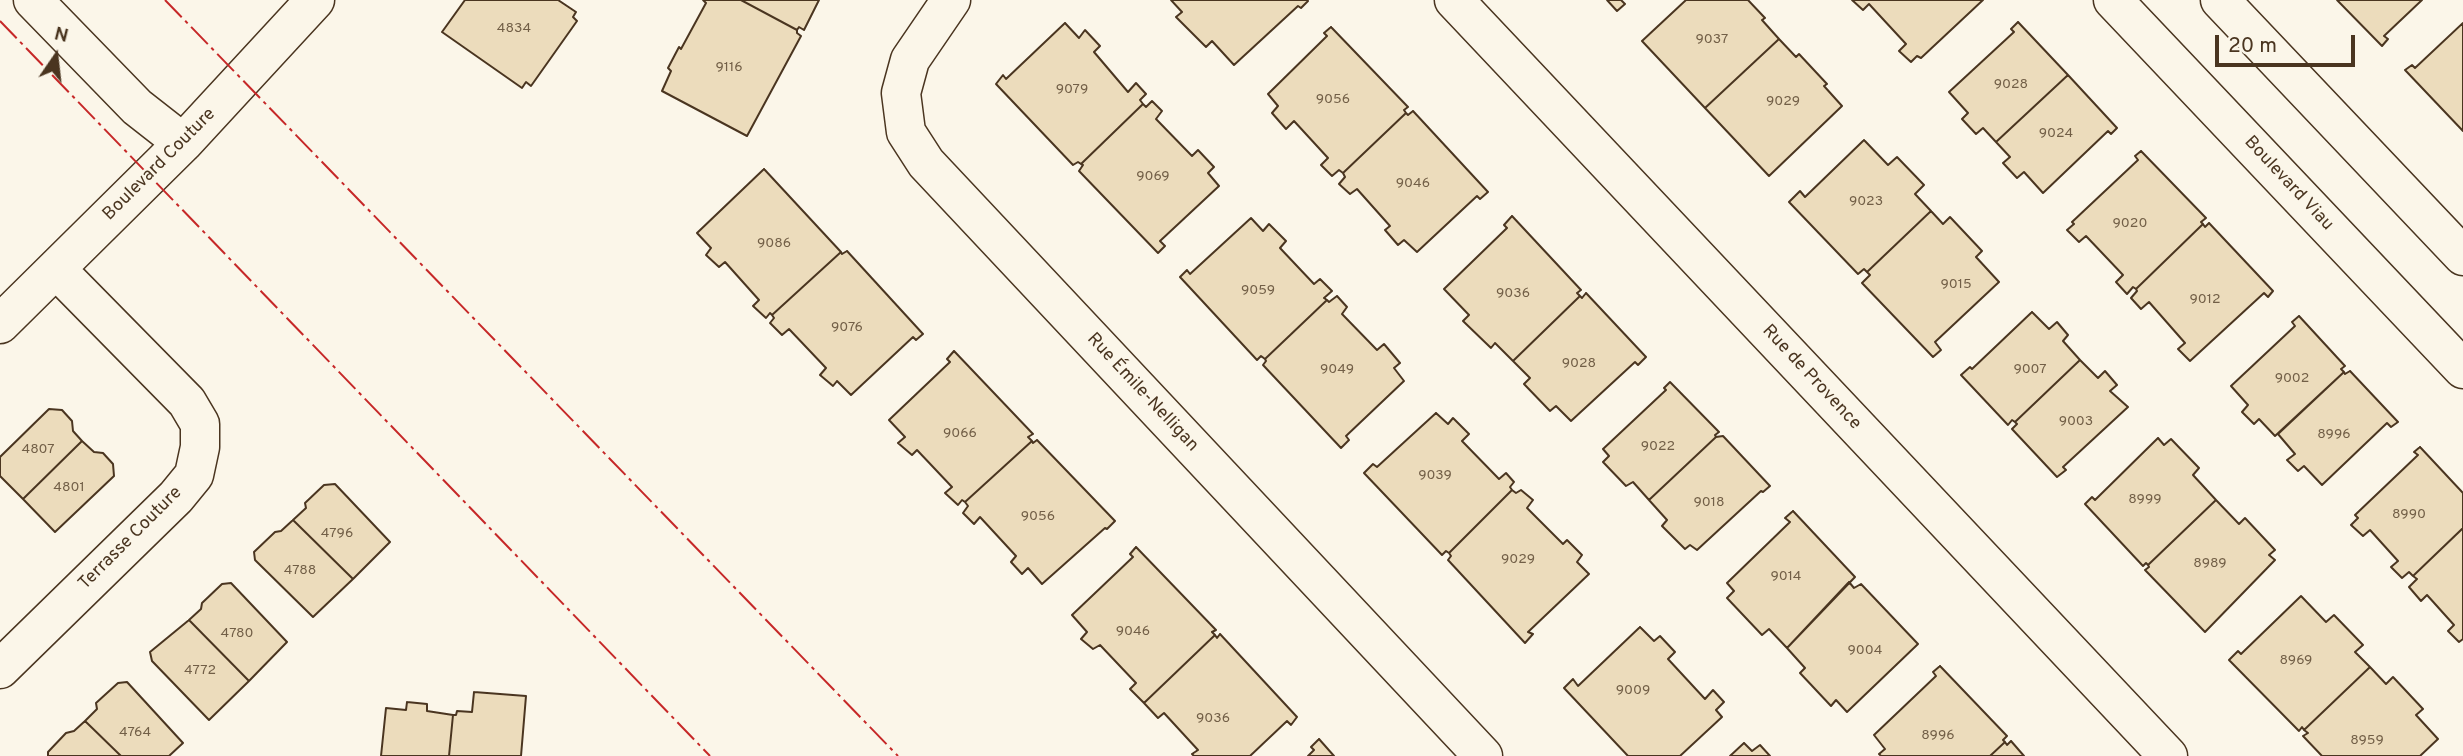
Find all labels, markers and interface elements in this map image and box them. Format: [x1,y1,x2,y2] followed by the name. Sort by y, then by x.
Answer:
[21,21,91,91] north arrow
[497,21,531,37] house number: 4834
[2218,21,2358,65] scale bar
[52,22,71,49] text: N
[1696,32,1728,48] house number: 9037
[2228,33,2277,60] text: 20 m
[715,60,743,76] house number: 9116
[1994,77,2028,93] house number: 9028
[1056,82,1088,98] house number: 9079
[1316,92,1350,108] house number: 9056
[1766,94,1800,110] house number: 9029
[99,104,221,226] street label: Boulevard Couture
[2039,126,2073,142] house number: 9024
[2239,132,2337,236] street label: Boulevard Viau
[1136,169,1170,185] house number: 9069
[1396,176,1430,192] house number: 9046
[1849,194,1883,210] house number: 9023
[2113,216,2147,232] house number: 9020
[757,236,791,252] house number: 9086
[1940,277,1972,293] house number: 9015
[1241,283,1275,299] house number: 9059
[1496,286,1530,302] house number: 9036
[2189,292,2221,308] house number: 9012
[831,320,863,336] house number: 9076
[1757,321,1865,435] street label: Rue de Provence
[1081,329,1203,457] street label: Rue Émile-Nelligan
[1562,356,1596,372] house number: 9028
[1320,362,1354,378] house number: 9049
[2014,362,2046,378] house number: 9007
[2275,371,2309,387] house number: 9002
[2059,414,2093,430] house number: 9003
[943,426,977,442] house number: 9066
[2317,427,2351,443] house number: 8996
[1641,439,1675,455] house number: 9022
[22,442,54,458] house number: 4807
[1418,468,1452,484] house number: 9039
[53,480,85,496] house number: 4801
[75,483,187,595] street label: Terrasse Couture
[2128,492,2162,508] house number: 8999
[1693,495,1725,511] house number: 9018
[2392,507,2426,523] house number: 8990
[1021,509,1055,525] house number: 9056
[321,526,353,542] house number: 4796
[1501,552,1535,568] house number: 9029
[2193,556,2227,572] house number: 8989
[284,563,316,579] house number: 4788
[1771,569,1801,585] house number: 9014
[1116,624,1150,640] house number: 9046
[221,626,253,642] house number: 4780
[1848,643,1882,659] house number: 9004
[2280,653,2312,669] house number: 8969
[184,663,216,679] house number: 4772
[1616,683,1650,699] house number: 9009
[1196,711,1230,727] house number: 9036
[119,725,151,741] house number: 4764
[1921,728,1955,744] house number: 8996
[2350,733,2384,749] house number: 8959

